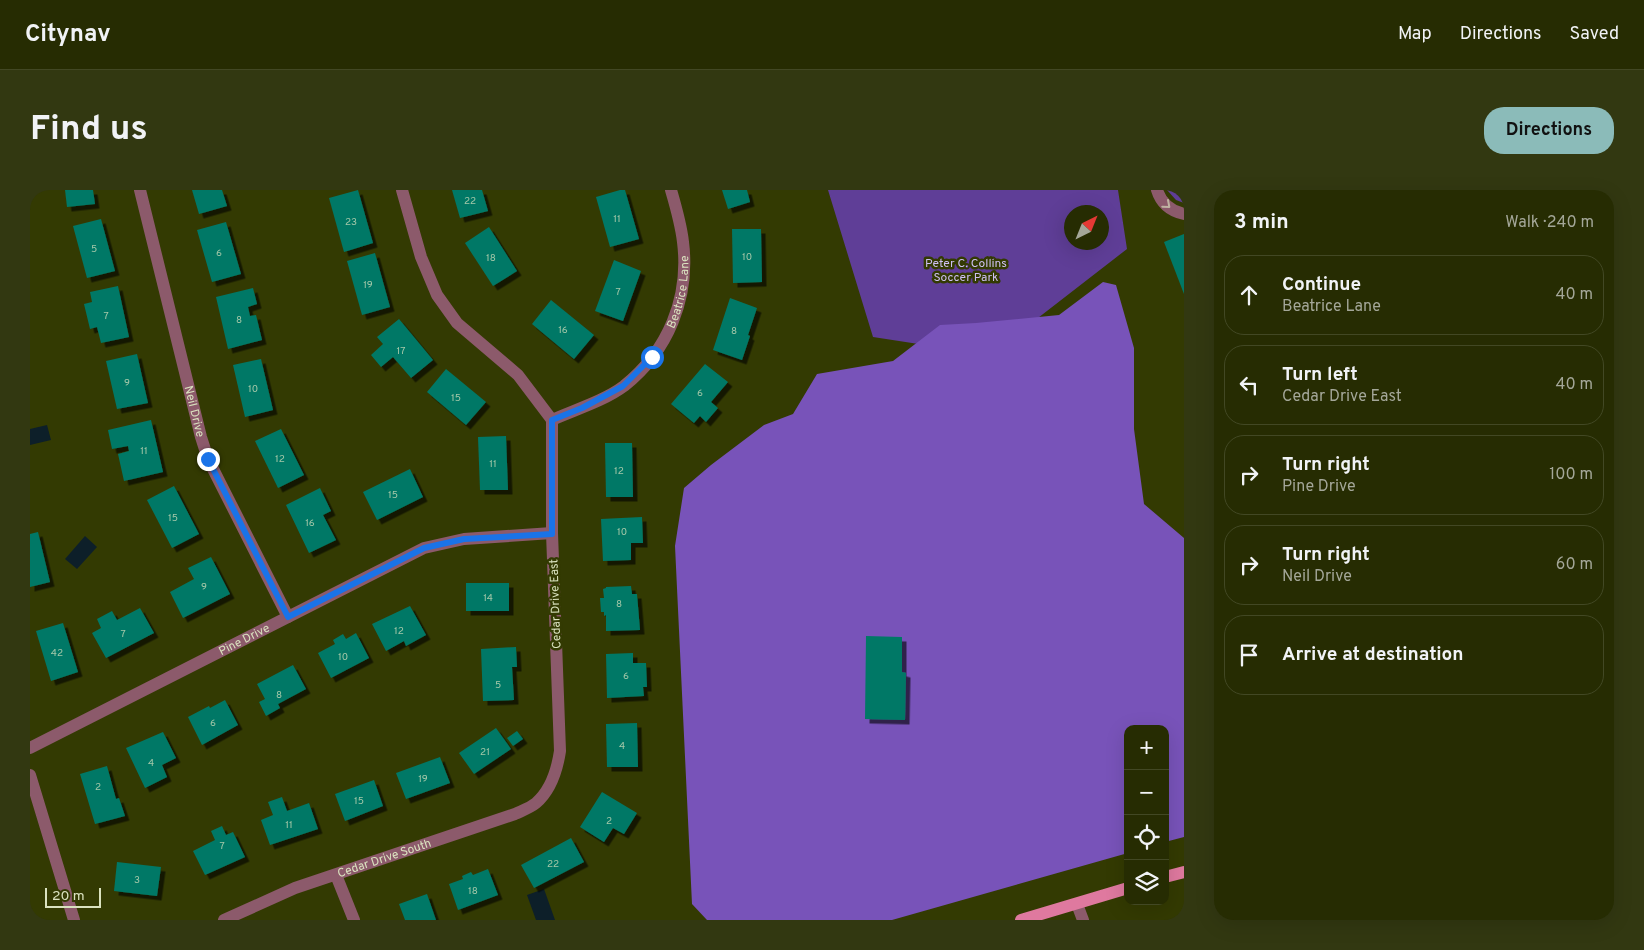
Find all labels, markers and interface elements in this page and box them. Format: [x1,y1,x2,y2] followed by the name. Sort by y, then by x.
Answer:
[25,20,111,50] text: Citynav
[1398,23,1432,46] text: Map
[1460,23,1542,46] text: Directions
[1570,23,1619,46] text: Saved
[1484,107,1614,154] button: Directions
[30,108,148,152] text: Find us
[464,195,476,208] house number: 22
[1162,200,1171,209] one-way arrow
[1064,205,1109,250] north arrow
[1234,209,1289,236] text: 3 min
[613,213,621,226] house number: 11
[1505,213,1594,233] text: Walk · 240 m
[345,216,357,229] house number: 23
[91,243,97,256] house number: 5
[216,247,222,260] house number: 6
[742,251,752,264] house number: 10
[486,252,496,265] house number: 18
[664,255,693,331] street label: Beatrice Lane
[925,256,1007,286] park label: Peter C. Collins Soccer Park
[1282,273,1361,297] text: Continue
[363,279,373,292] house number: 19
[1235,281,1263,309] icon: ahead
[1555,285,1593,305] text: 40 m
[615,286,621,299] house number: 7
[1282,297,1381,317] text: Beatrice Lane
[103,310,109,323] house number: 7
[236,314,242,327] house number: 8
[558,324,568,337] house number: 16
[731,325,737,338] house number: 8
[397,345,405,358] house number: 17
[641,346,664,369] route start
[1282,363,1358,387] text: Turn left
[1235,371,1263,399] icon: left
[1555,375,1593,395] text: 40 m
[124,377,130,390] house number: 9
[248,383,258,396] house number: 10
[180,384,208,439] street label: Neil Drive
[697,387,703,400] house number: 6
[1282,387,1402,407] text: Cedar Drive East
[451,392,461,405] house number: 15
[140,445,148,458] house number: 11
[197,448,220,471] route end
[275,453,285,466] house number: 12
[1282,453,1370,477] text: Turn right
[489,458,497,471] house number: 11
[1235,461,1263,489] icon: right
[614,465,624,478] house number: 12
[1549,465,1593,485] text: 100 m
[1282,477,1356,497] text: Pine Drive
[388,489,398,502] house number: 15
[168,512,178,525] house number: 15
[305,517,315,530] house number: 16
[617,526,627,539] house number: 10
[1282,543,1370,567] text: Turn right
[1235,551,1263,579] icon: right
[1556,555,1593,575] text: 60 m
[546,559,566,649] street label: Cedar Drive East
[1282,567,1352,587] text: Neil Drive
[201,581,207,594] house number: 9
[483,592,493,605] house number: 14
[616,598,622,611] house number: 8
[216,621,273,660] street label: Pine Drive
[394,625,404,638] house number: 12
[120,628,126,641] house number: 7
[1235,641,1263,669] icon: arrive
[1282,643,1463,667] text: Arrive at destination
[51,647,63,660] house number: 42
[338,651,348,664] house number: 10
[623,670,629,683] house number: 6
[495,679,501,692] house number: 5
[276,689,282,702] house number: 8
[210,717,216,730] house number: 6
[1124,725,1169,905] map controls
[1124,725,1169,770] button: +
[619,740,625,753] house number: 4
[480,746,490,759] house number: 21
[148,757,154,770] house number: 4
[1124,770,1169,815] button: −
[418,773,428,786] house number: 19
[95,781,101,794] house number: 2
[354,795,364,808] house number: 15
[606,815,612,828] house number: 2
[1124,815,1169,860] button: locate
[285,819,293,832] house number: 11
[336,836,434,882] street label: Cedar Drive South
[219,840,225,853] house number: 7
[547,858,559,871] house number: 22
[1124,860,1169,905] button: layers
[134,874,140,887] house number: 3
[45,885,101,908] scale bar
[468,885,478,898] house number: 18
[52,888,85,905] text: 20 m

